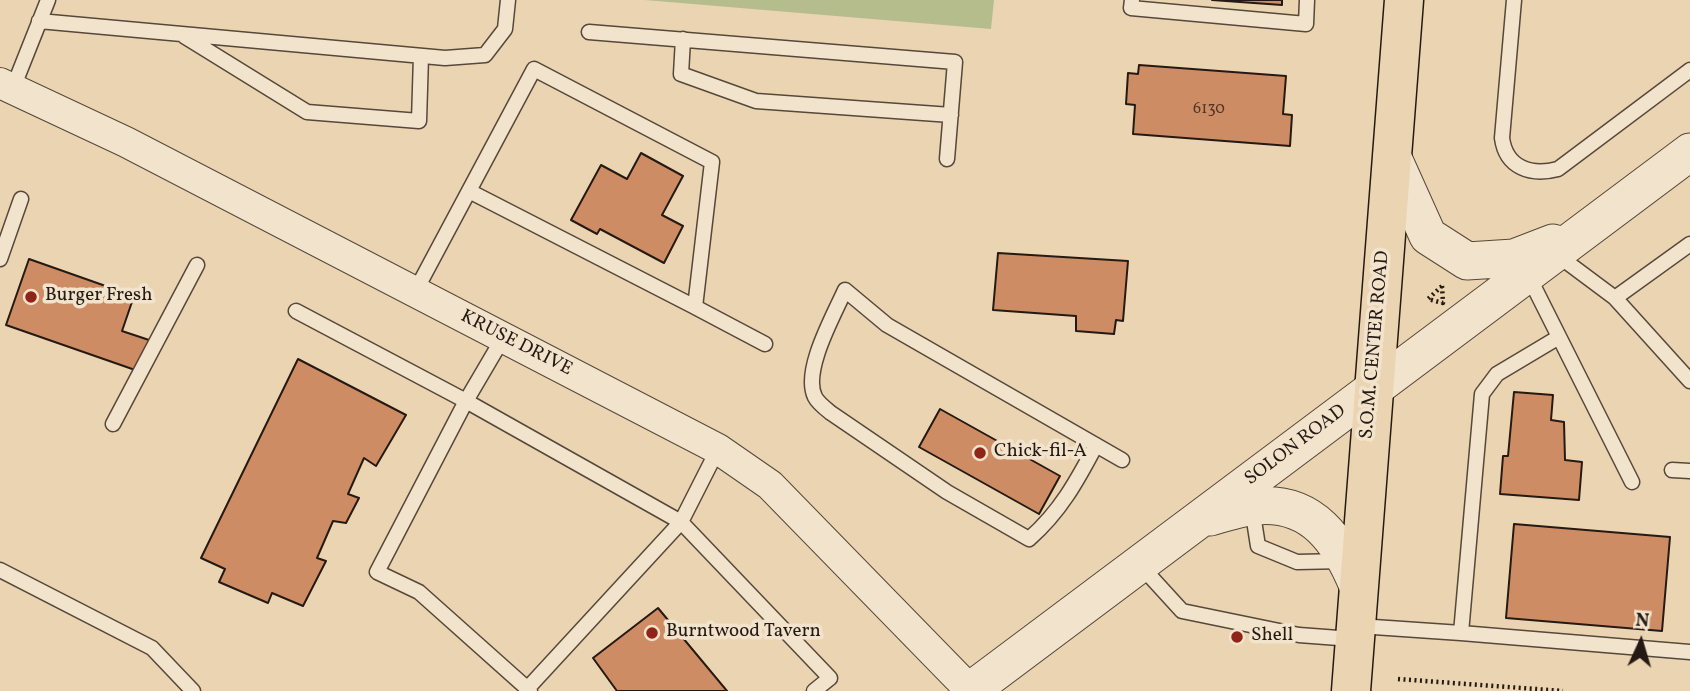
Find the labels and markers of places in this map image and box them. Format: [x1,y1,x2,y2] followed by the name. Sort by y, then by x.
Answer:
[45,286,153,308] place label: Burger Fresh
[23,289,39,305] marker: Burger Fresh
[994,442,1087,464] place label: Chick-fil-A
[972,445,988,461] marker: Chick-fil-A
[666,622,821,644] place label: Burntwood Tavern
[644,625,660,641] marker: Burntwood Tavern
[1251,626,1293,648] place label: Shell
[1229,629,1245,645] marker: Shell

